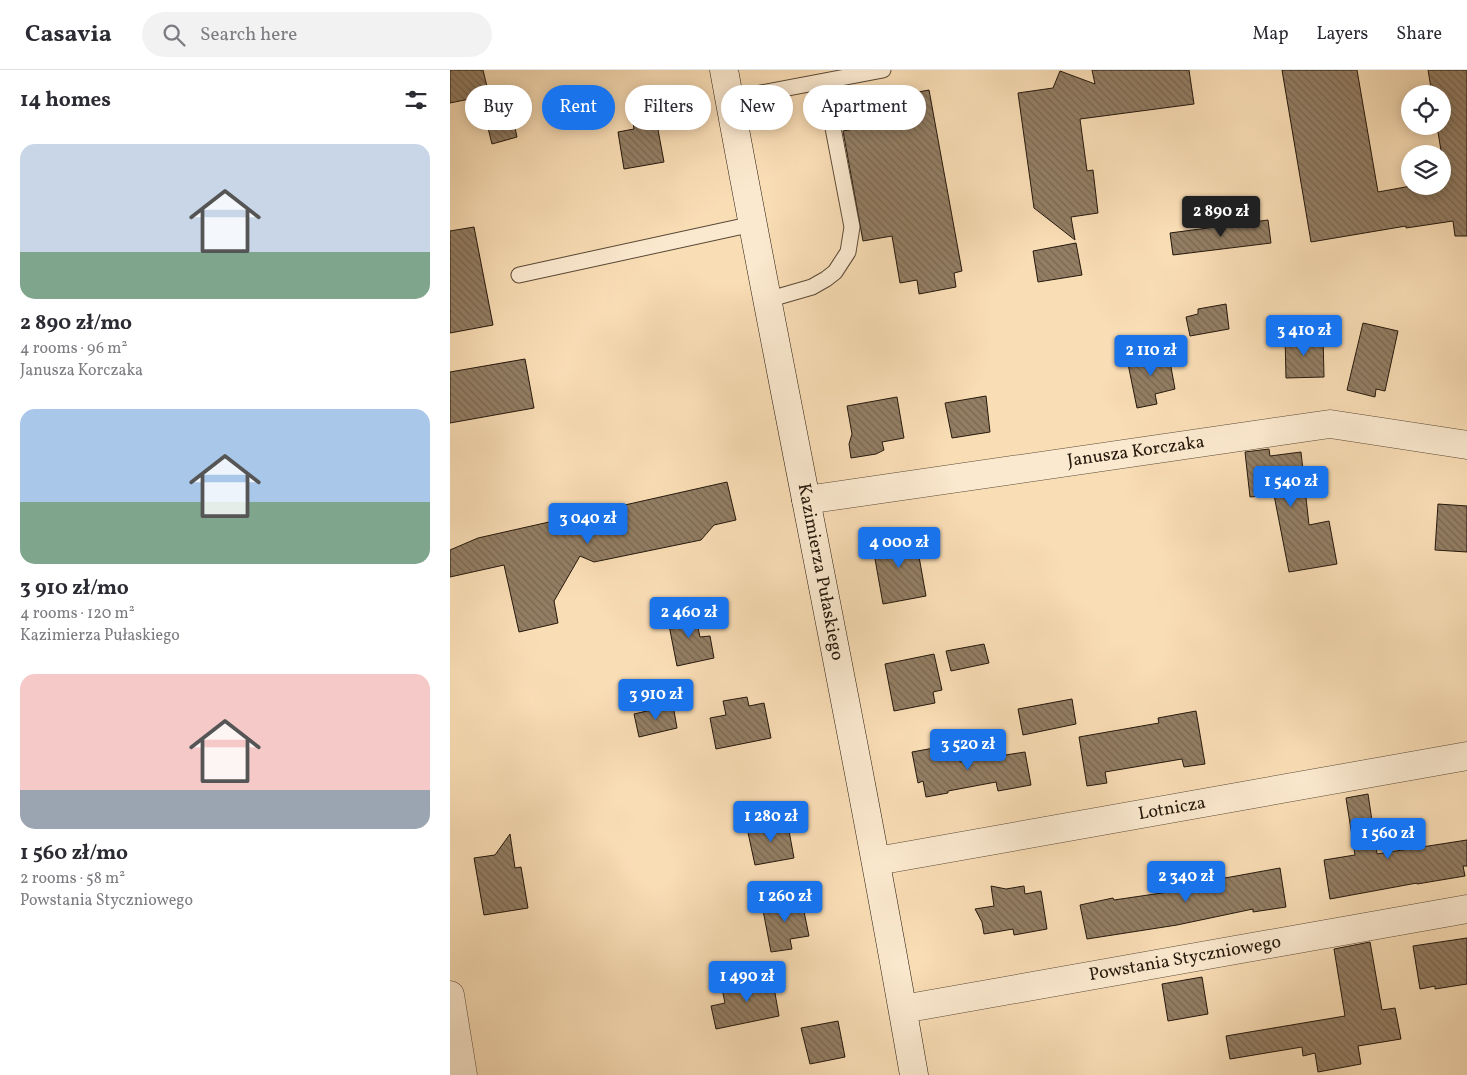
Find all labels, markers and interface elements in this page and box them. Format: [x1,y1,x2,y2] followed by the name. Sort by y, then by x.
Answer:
[142,12,492,57] search box
[25,18,112,52] text: Casavia
[160,21,188,49] icon: search
[200,22,297,48] text: Search here
[1252,22,1288,47] text: Map
[1316,22,1368,47] text: Layers
[1396,22,1442,47] text: Share
[465,85,532,130] chip: Buy
[542,85,615,130] chip: Rent
[625,85,711,130] chip: Filters
[721,85,793,130] chip: New
[803,85,926,130] chip: Apartment
[1401,85,1451,195] map controls
[1401,85,1451,135] button: locate
[20,86,111,115] text: 14 homes
[402,86,430,114] icon: filters
[1401,145,1451,195] button: layers
[180,176,270,266] icon: home
[1169,196,1273,238] pin: 2 890 zł
[1193,201,1249,223] text: 2 890 zł
[20,309,132,338] text: 2 890 zł/mo
[1252,314,1356,357] pin: 3 410 zł
[1277,320,1331,342] text: 3 410 zł
[1099,334,1203,377] pin: 2 110 zł
[20,338,127,360] text: 4 rooms · 96 m²
[1125,340,1177,362] text: 2 110 zł
[20,360,143,382] text: Janusza Korczaka
[1066,430,1206,474] street label: Janusza Korczaka
[180,441,270,531] icon: home
[1239,466,1343,508] pin: 1 540 zł
[1264,471,1318,493] text: 1 540 zł
[791,481,849,663] street label: Kazimierza Pułaskiego
[536,502,640,545] pin: 3 040 zł
[560,508,616,530] text: 3 040 zł
[847,526,951,569] pin: 4 000 zł
[869,532,929,554] text: 4 000 zł
[20,574,129,603] text: 3 910 zł/mo
[637,596,741,639] pin: 2 460 zł
[661,602,717,624] text: 2 460 zł
[20,603,135,625] text: 4 rooms · 120 m²
[20,625,180,647] text: Kazimierza Pułaskiego
[604,678,708,721] pin: 3 910 zł
[629,684,683,706] text: 3 910 zł
[180,706,270,796] icon: home
[916,728,1020,771] pin: 3 520 zł
[941,734,995,756] text: 3 520 zł
[1136,791,1208,827] street label: Lotnicza
[719,800,823,843] pin: 1 280 zł
[744,806,798,828] text: 1 280 zł
[1336,818,1440,860] pin: 1 560 zł
[1362,823,1414,845] text: 1 560 zł
[20,839,128,868] text: 1 560 zł/mo
[1134,860,1238,903] pin: 2 340 zł
[1158,866,1214,888] text: 2 340 zł
[20,868,125,890] text: 2 rooms · 58 m²
[733,880,837,923] pin: 1 260 zł
[758,886,812,908] text: 1 260 zł
[20,890,193,912] text: Powstania Styczniowego
[1087,930,1283,988] street label: Powstania Styczniowego
[695,960,799,1003] pin: 1 490 zł
[720,966,774,988] text: 1 490 zł

